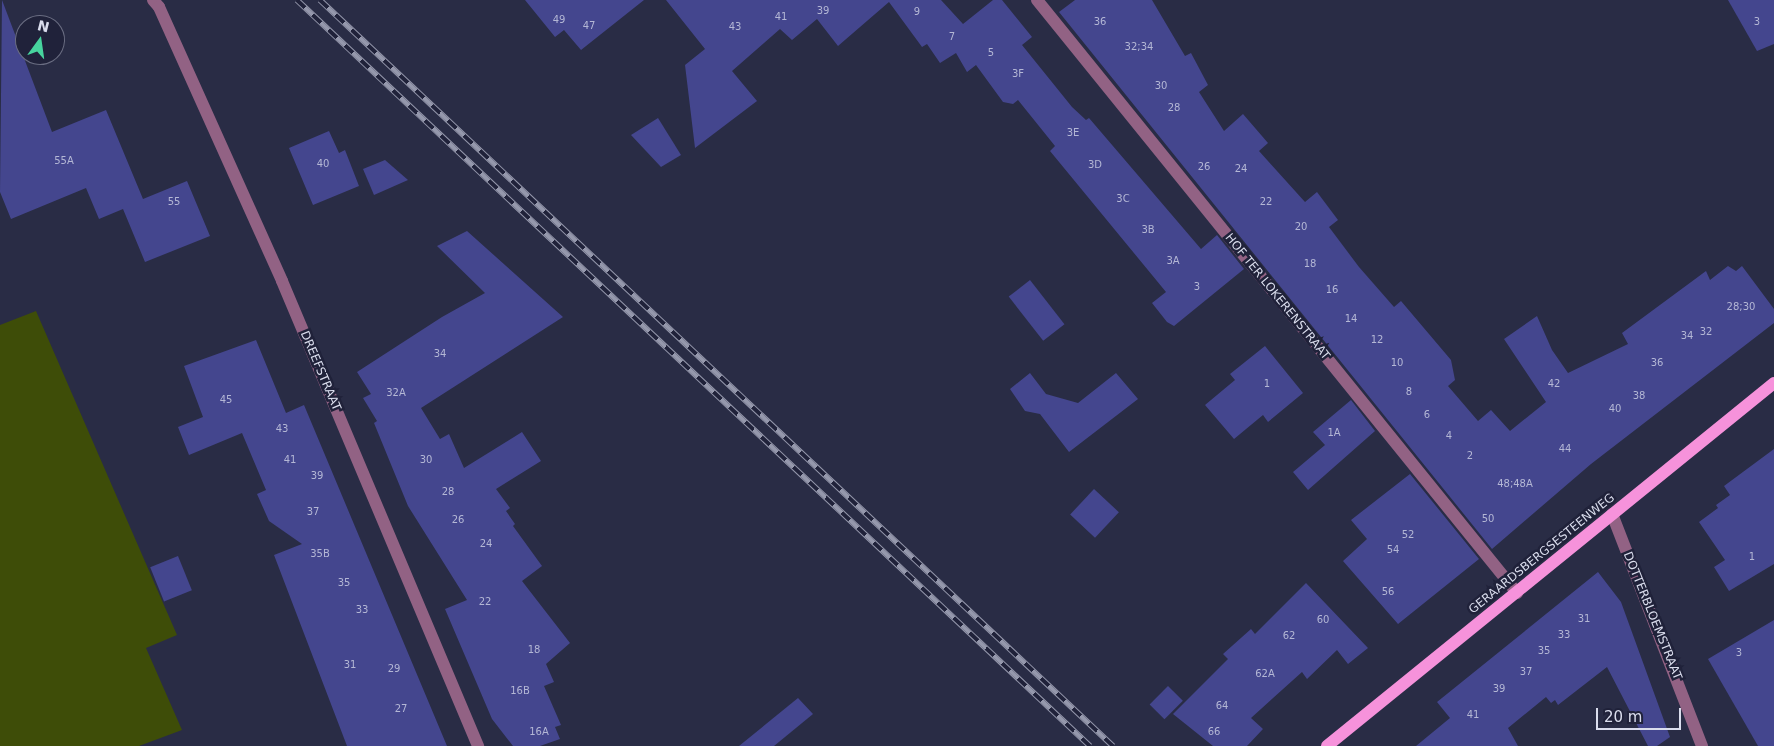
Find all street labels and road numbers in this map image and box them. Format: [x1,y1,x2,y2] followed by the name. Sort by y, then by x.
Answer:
[1222,231,1332,363] street label: HOF TER LOKERENSTRAAT
[297,329,343,413] street label: DREEFSTRAAT
[1466,491,1618,617] street label: GERAARDSBERGSESTEENWEG
[1620,550,1684,682] street label: DOTTERBLOEMSTRAAT

